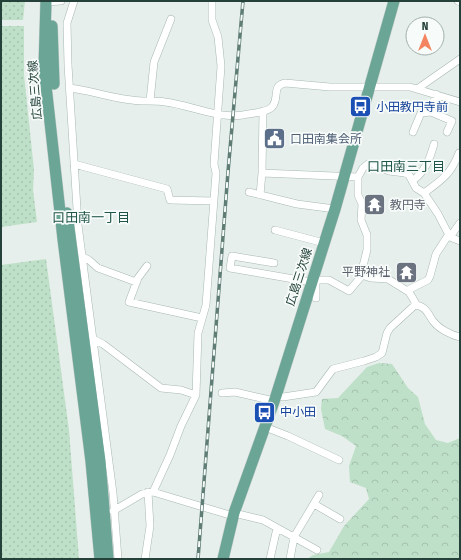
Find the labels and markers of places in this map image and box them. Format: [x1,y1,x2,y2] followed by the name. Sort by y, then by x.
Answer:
[347,94,373,120] bus stop icon: 小田教円寺前
[376,100,448,114] place label: 小田教円寺前
[261,126,287,152] public building icon: 口田南集会所
[290,132,362,146] place label: 口田南集会所
[362,192,388,218] temple icon: 教円寺
[390,198,426,212] place label: 教円寺
[393,259,419,285] temple icon: 平野神社
[342,265,390,279] place label: 平野神社
[252,399,278,425] bus stop icon: 中小田
[280,405,316,419] place label: 中小田

